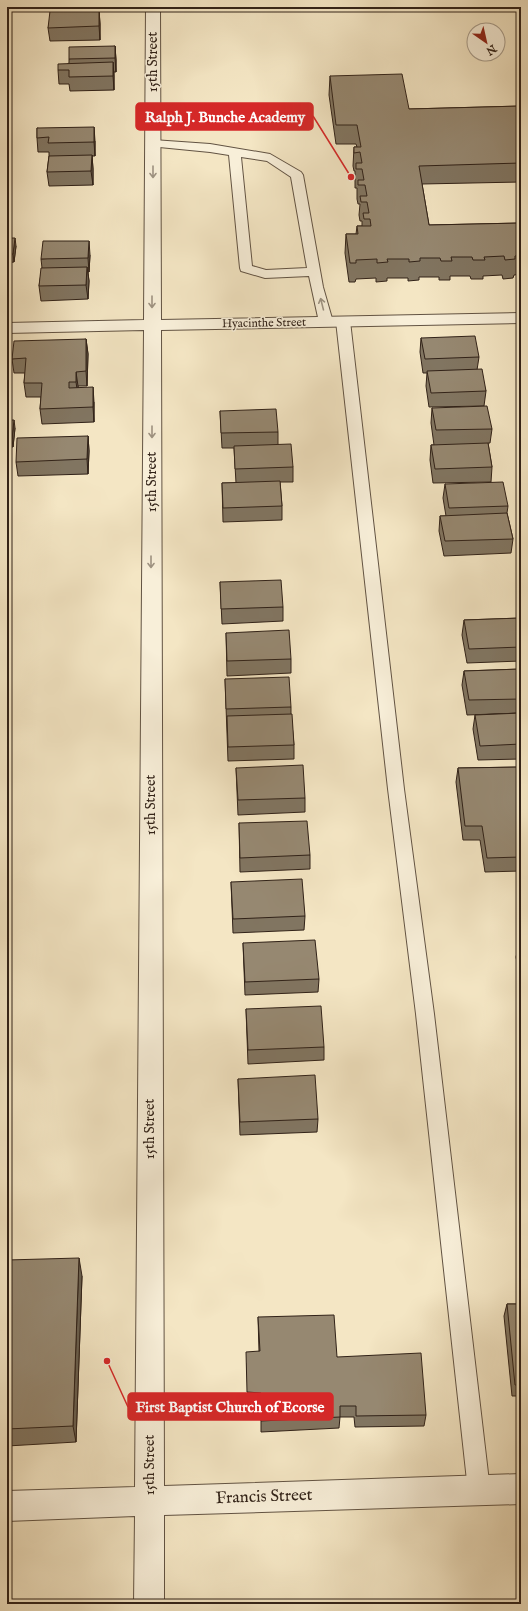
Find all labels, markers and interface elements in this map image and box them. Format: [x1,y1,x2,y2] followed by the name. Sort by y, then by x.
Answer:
[466,22,506,62] north arrow
[144,32,162,92] street label: 15th Street
[483,40,500,58] text: N
[136,103,313,130] callout: Ralph J. Bunche Academy
[145,108,306,127] text: Ralph J. Bunche Academy
[149,165,156,178] one-way arrow
[148,295,156,308] one-way arrow
[317,298,325,311] one-way arrow
[222,315,306,331] street label: Hyacinthe Street
[148,425,156,438] one-way arrow
[143,452,161,512] street label: 15th Street
[147,555,155,568] one-way arrow
[142,775,160,835] street label: 15th Street
[141,1099,159,1159] street label: 15th Street
[128,1393,333,1420] callout: First Baptist Church of Ecorse
[135,1398,325,1417] text: First Baptist Church of Ecorse
[141,1435,159,1495] street label: 15th Street
[215,1485,313,1509] street label: Francis Street

